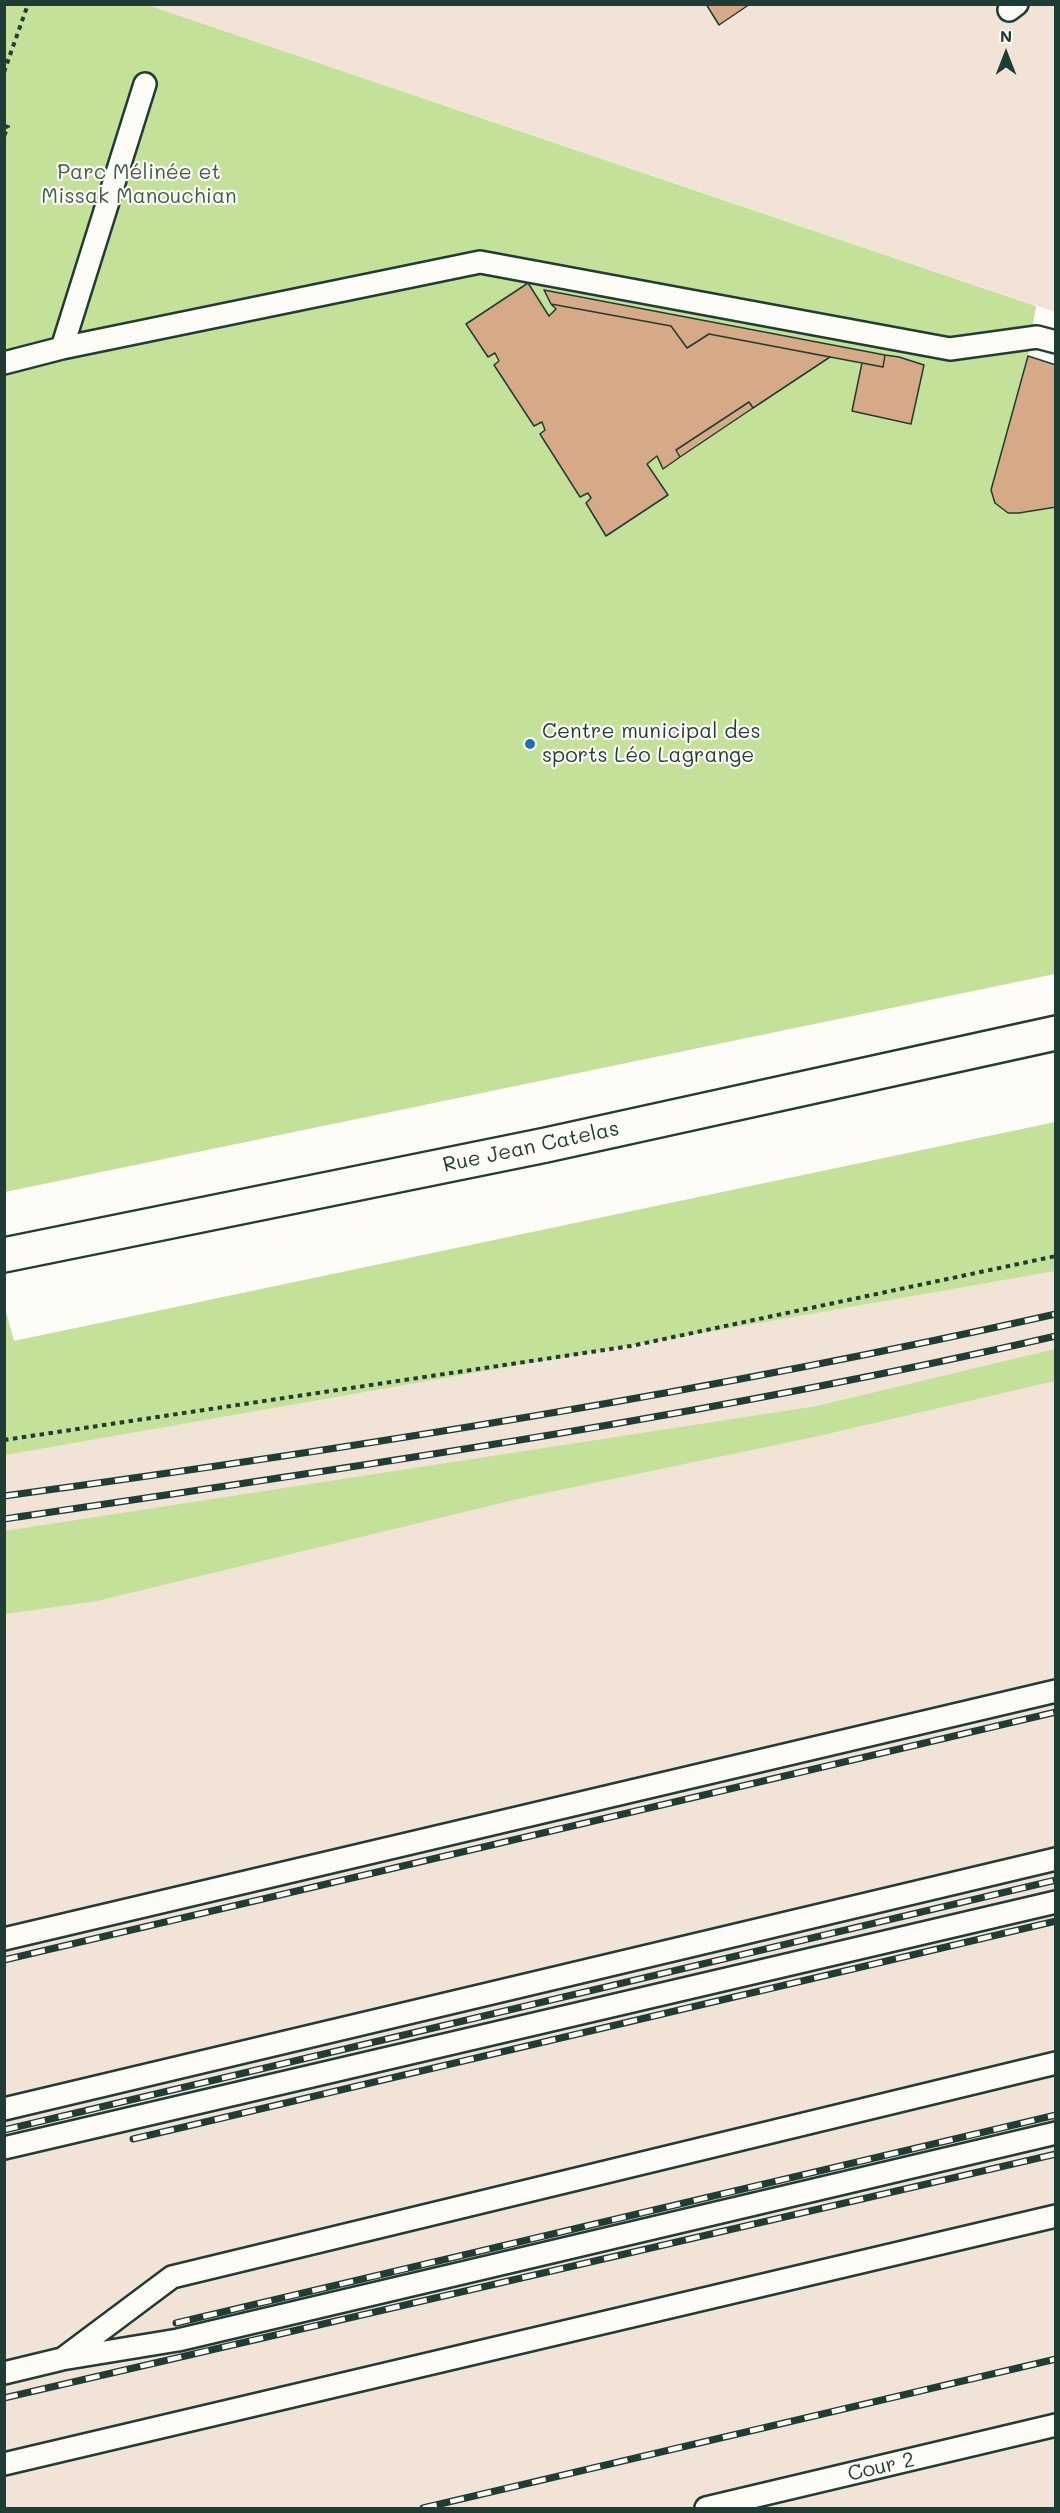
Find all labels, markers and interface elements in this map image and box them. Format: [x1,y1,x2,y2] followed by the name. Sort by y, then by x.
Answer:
[976,24,1036,84] north arrow
[1000,25,1012,46] text: N
[41,160,237,210] park label: Parc Mélinée et Missak Manouchian
[542,719,761,769] place label: Centre municipal des sports Léo Lagrange
[523,737,537,751] marker: Centre municipal des sports Léo Lagrange
[441,1116,621,1178] street label: Rue Jean Catelas
[845,2447,917,2487] street label: Cour 2

